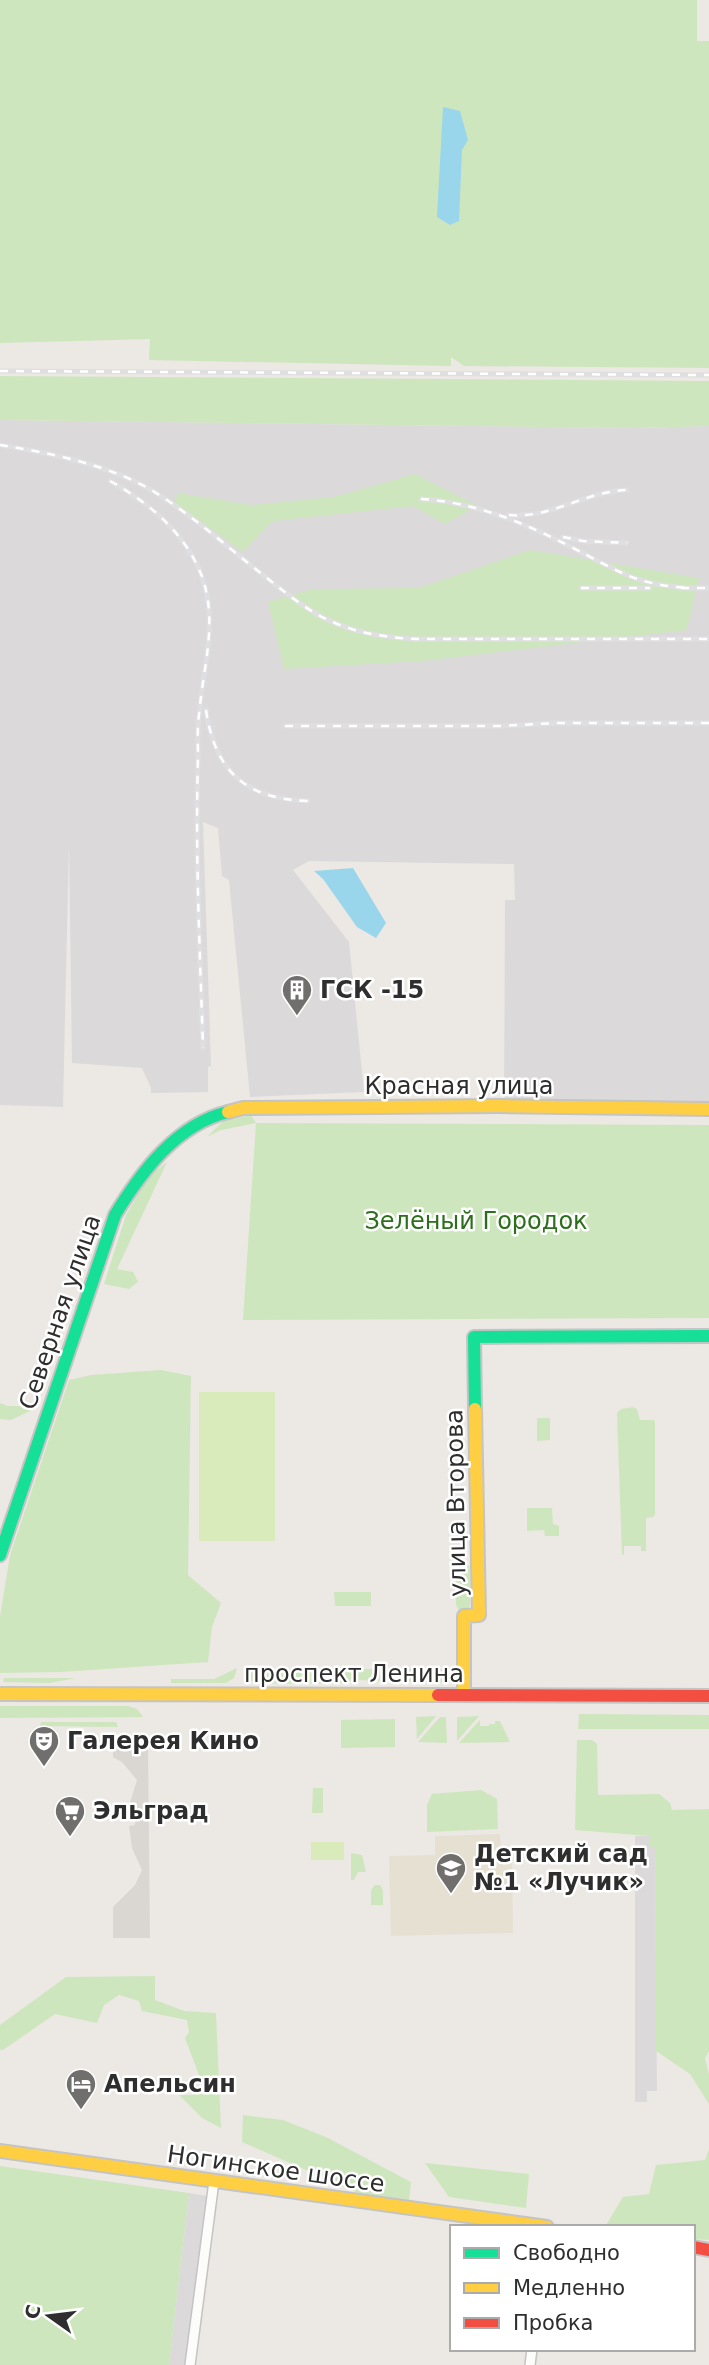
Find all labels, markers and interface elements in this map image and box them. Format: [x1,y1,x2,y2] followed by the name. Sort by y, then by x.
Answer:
[280,973,314,1017] building icon: ГСК -15
[320,976,424,1004] place label: ГСК -15
[365,1072,553,1100] street label: Красная улица
[364,1207,588,1235] park label: Зелёный Городок
[14,1211,106,1413] street label: Северная улица
[440,1409,472,1597] street label: улица Второва
[244,1660,464,1688] street label: проспект Ленина
[27,1724,61,1768] theatre icon: Галерея Кино
[67,1727,259,1755] place label: Галерея Кино
[53,1794,87,1838] supermarket icon: Эльград
[93,1797,209,1825] place label: Эльград
[474,1840,648,1896] place label: Детский сад №1 «Лучик»
[434,1851,468,1895] school or university icon: Детский сад №1 «Лучик»
[64,2067,98,2111] hotel icon: Апельсин
[104,2070,236,2098] place label: Апельсин
[166,2140,386,2198] street label: Ногинское шоссе
[450,2225,695,2351] legend
[513,2241,620,2265] text: Свободно
[513,2276,625,2300] text: Медленно
[14,2281,84,2351] north arrow
[20,2302,45,2321] text: С
[513,2311,593,2335] text: Пробка

